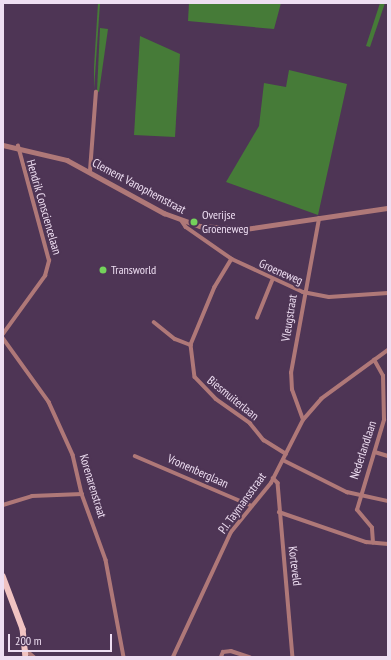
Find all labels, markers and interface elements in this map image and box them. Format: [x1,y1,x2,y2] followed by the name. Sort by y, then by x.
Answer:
[90,155,188,217] street label: Clement Vanophemstraat
[24,158,64,256] street label: Hendrik Consciencelaan
[202,208,248,236] place label: Overijse Groeneweg
[189,217,199,227] marker: Overijse Groeneweg
[257,256,305,288] street label: Groeneweg
[111,263,156,277] place label: Transworld
[98,265,108,275] marker: Transworld
[278,294,300,342] street label: Vleugstraat
[204,373,262,423] street label: Biesmuiterlaan
[347,419,379,481] street label: Nederlandlaan
[165,451,231,491] street label: Vronenberglaan
[76,452,110,520] street label: Korenarenstraat
[215,469,269,537] street label: P.I. Taymansstraat
[285,545,305,587] street label: Korteveld
[10,626,114,652] scale bar
[15,633,42,648] text: 200 m

